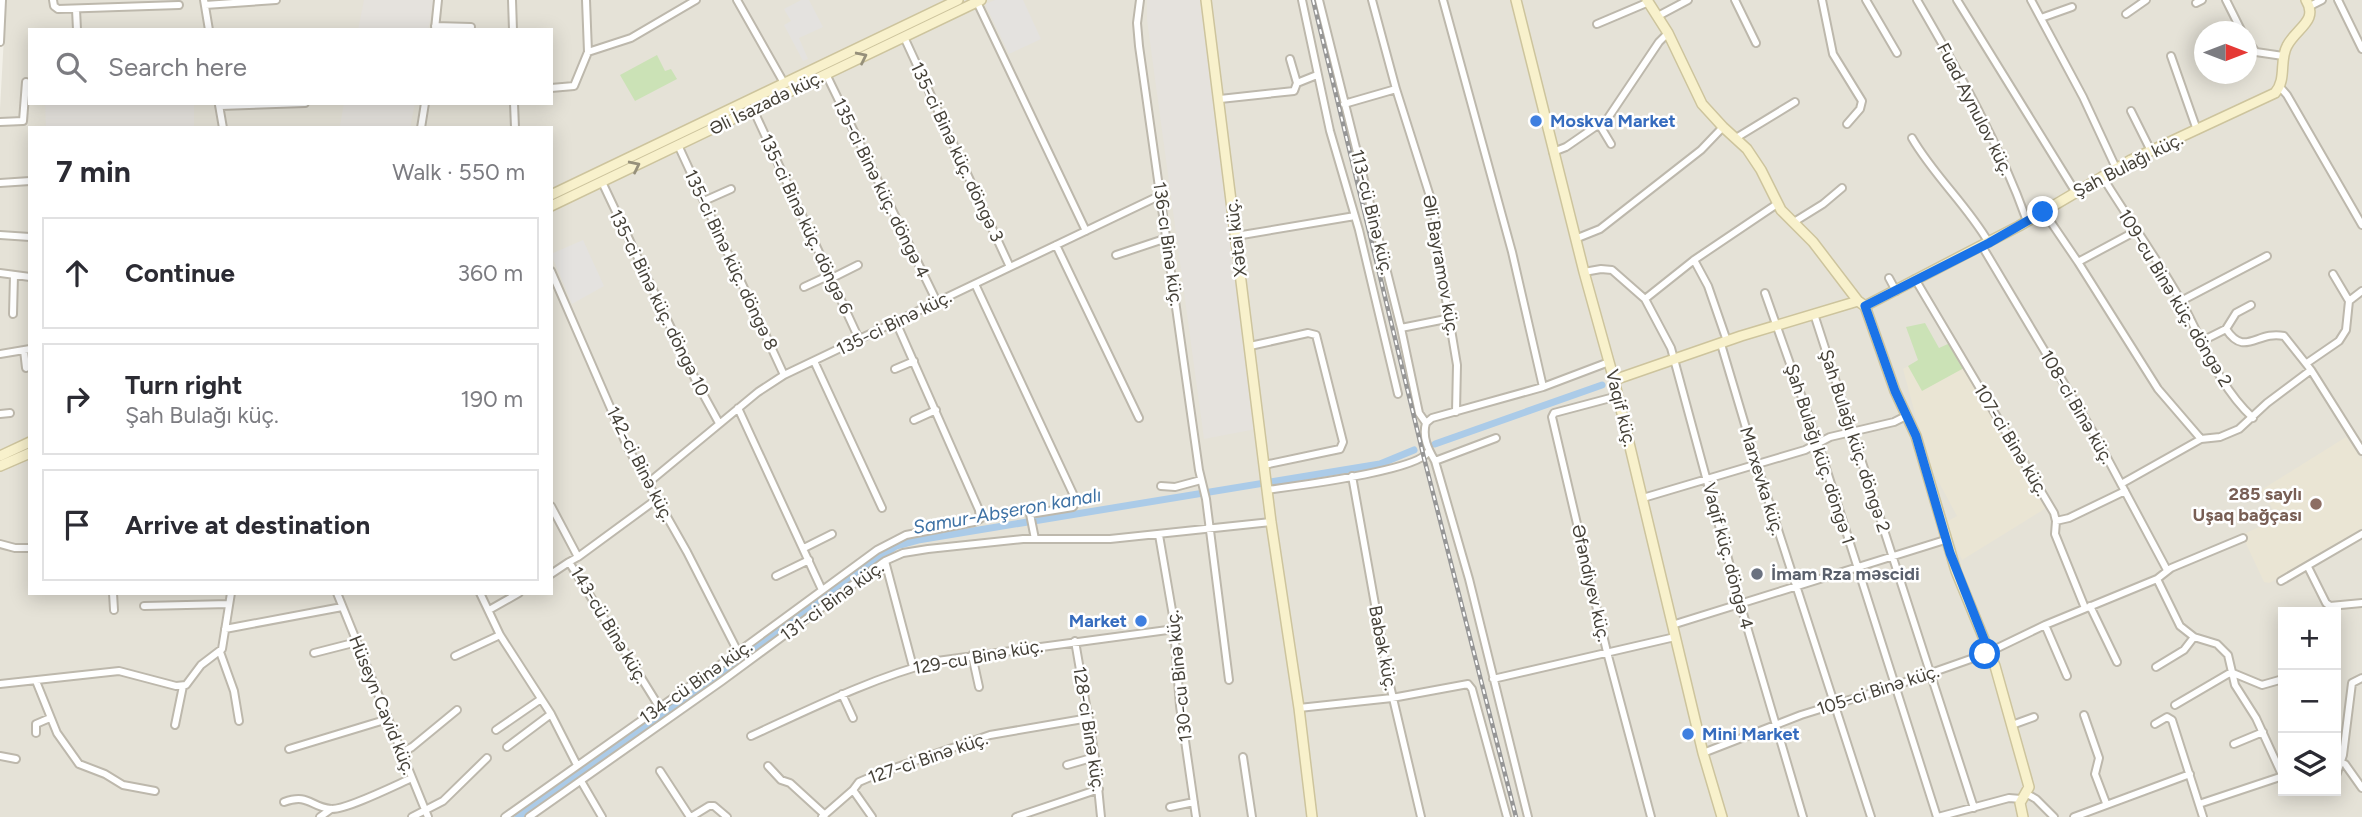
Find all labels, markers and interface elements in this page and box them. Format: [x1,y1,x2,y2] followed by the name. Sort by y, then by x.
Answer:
[2194,21,2257,84] north arrow
[28,28,553,105] search box
[1932,39,2018,179] street label: Fuad Aynulov küç.
[52,48,90,86] icon: search
[108,51,247,83] text: Search here
[855,51,867,65] one-way arrow
[906,59,1008,245] street label: 135-ci Binə küç. döngə 3
[706,66,826,140] street label: Əli İsazadə küç.
[828,95,934,281] street label: 135-ci Binə küç. döngə 4
[1550,110,1676,132] place label: Moskva Market
[1528,113,1544,129] marker: Moskva Market
[2069,128,2187,202] street label: Şah Bulağı küç.
[755,131,857,317] street label: 135-ci Binə küç. döngə 6
[1346,147,1398,277] street label: 113-cü Binə küç.
[56,153,131,190] text: 7 min
[392,158,525,186] text: Walk · 550 m
[628,160,640,174] one-way arrow
[679,166,783,354] street label: 135-ci Binə küç. döngə 8
[1148,180,1188,308] street label: 136-cı Binə küç.
[1418,193,1464,337] street label: Əli Bayramov küç.
[2027,196,2058,227] route end
[1220,198,1252,278] street label: Xətai küç.
[2113,205,2237,391] street label: 109-cu Binə küç. döngə 2
[604,206,714,400] street label: 135-ci Binə küç. döngə 10
[58,254,96,292] icon: ahead
[125,257,235,289] text: Continue
[457,259,523,287] text: 360 m
[833,286,955,360] street label: 135-ci Binə küç.
[2036,346,2118,468] street label: 108-ci Binə küç.
[1815,347,1895,535] street label: Şah Bulağı küç. döngə 2
[1780,361,1860,547] street label: Şah Bulağı küç. döngə 1
[1601,367,1641,449] street label: Vaqif küç.
[125,369,242,401] text: Turn right
[58,380,96,418] icon: right
[1969,380,2053,500] street label: 107-ci Binə küç.
[460,385,523,413] text: 190 m
[125,401,279,429] text: Şah Bulağı küç.
[601,403,679,525] street label: 142-ci Binə küç.
[1735,424,1789,538] street label: Marxevka küç.
[1698,480,1758,632] street label: Vaqif küç. döngə 4
[911,483,1103,539] water label: Samur-Abşeron kanalı
[2192,483,2302,526] place label: 285 saylı Uşaq bağçası
[2308,496,2324,512] marker: 285 saylı Uşaq bağçası
[58,506,96,544] icon: arrive
[125,509,370,541] text: Arrive at destination
[1567,522,1615,644] street label: Əfəndiyev küç.
[776,556,888,646] street label: 131-ci Binə küç.
[566,563,652,687] street label: 143-cü Binə küç.
[1771,563,1920,585] place label: İmam Rza məscidi
[1749,566,1765,582] marker: İmam Rza məscidi
[1364,604,1402,692] street label: Babək küç.
[2278,607,2341,796] map controls
[2278,607,2341,670] button: +
[1161,609,1197,743] street label: 130-cu Binə küç.
[1069,610,1127,632] place label: Market
[1133,613,1149,629] marker: Market
[344,632,420,778] street label: Hüseyn Cavid küç.
[636,635,756,729] street label: 134-cü Binə küç.
[911,635,1045,679] street label: 129-cu Binə küç.
[1969,638,2000,669] route start
[1814,660,1942,720] street label: 105-ci Binə küç.
[1068,665,1110,793] street label: 128-ci Binə küç.
[2278,670,2341,733] button: −
[1702,723,1800,745] place label: Mini Market
[1680,726,1696,742] marker: Mini Market
[865,727,991,789] street label: 127-ci Binə küç.
[2278,733,2341,796] button: layers

